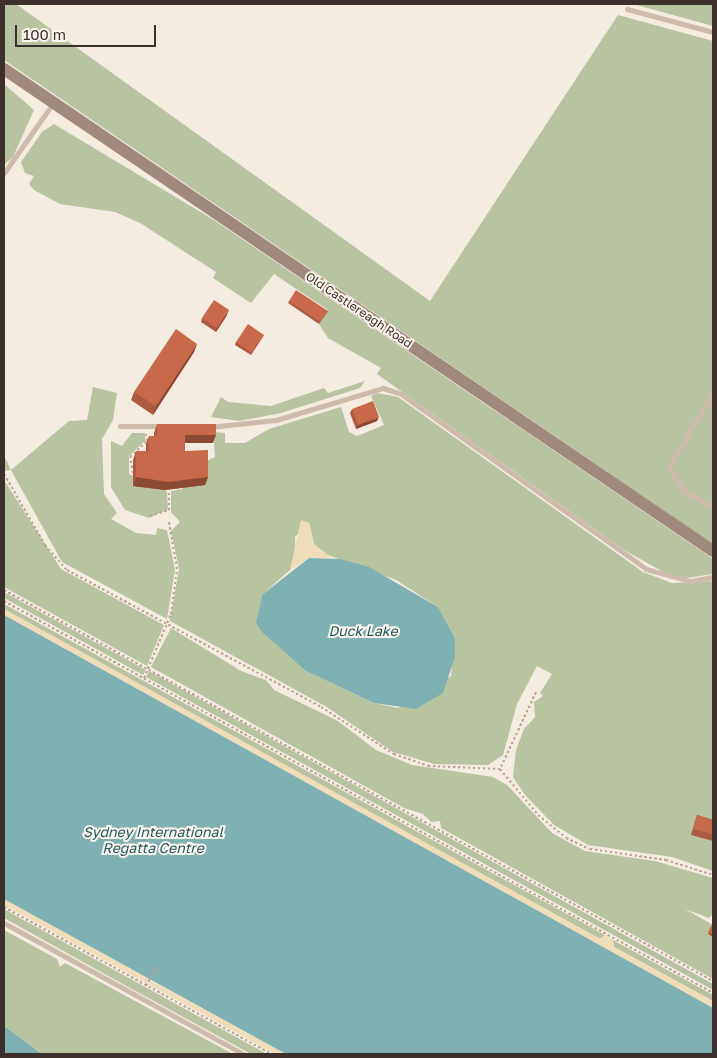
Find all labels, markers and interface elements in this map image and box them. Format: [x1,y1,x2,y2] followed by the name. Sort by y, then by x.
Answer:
[18,15,159,47] scale bar
[23,25,66,43] text: 100 m
[303,269,415,351] street label: Old Castlereagh Road
[328,623,398,639] water label: Duck Lake
[83,824,223,856] water label: Sydney International Regatta Centre

